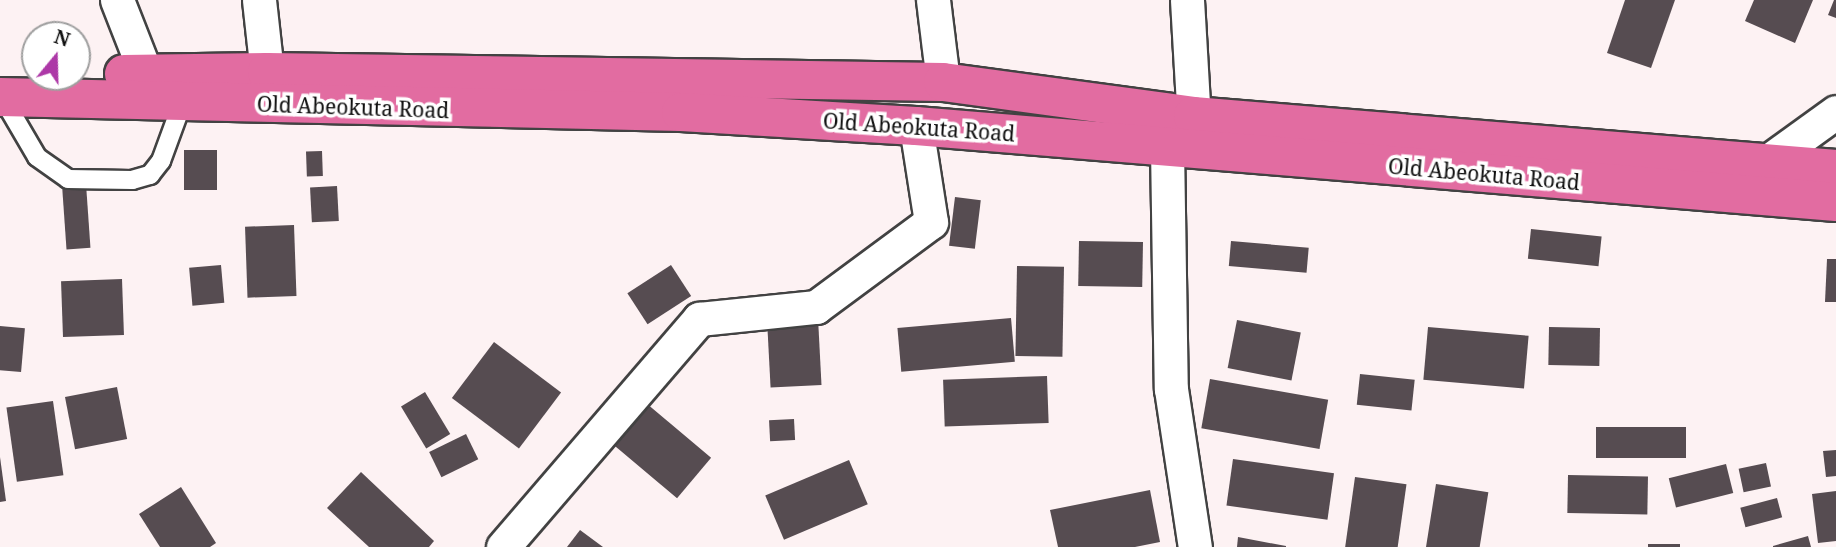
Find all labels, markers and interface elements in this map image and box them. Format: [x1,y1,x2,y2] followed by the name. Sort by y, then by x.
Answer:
[21,21,91,91] north arrow
[51,23,73,53] text: N
[256,91,450,123] street label: Old Abeokuta Road
[822,108,1016,146] street label: Old Abeokuta Road
[1387,153,1581,195] street label: Old Abeokuta Road

